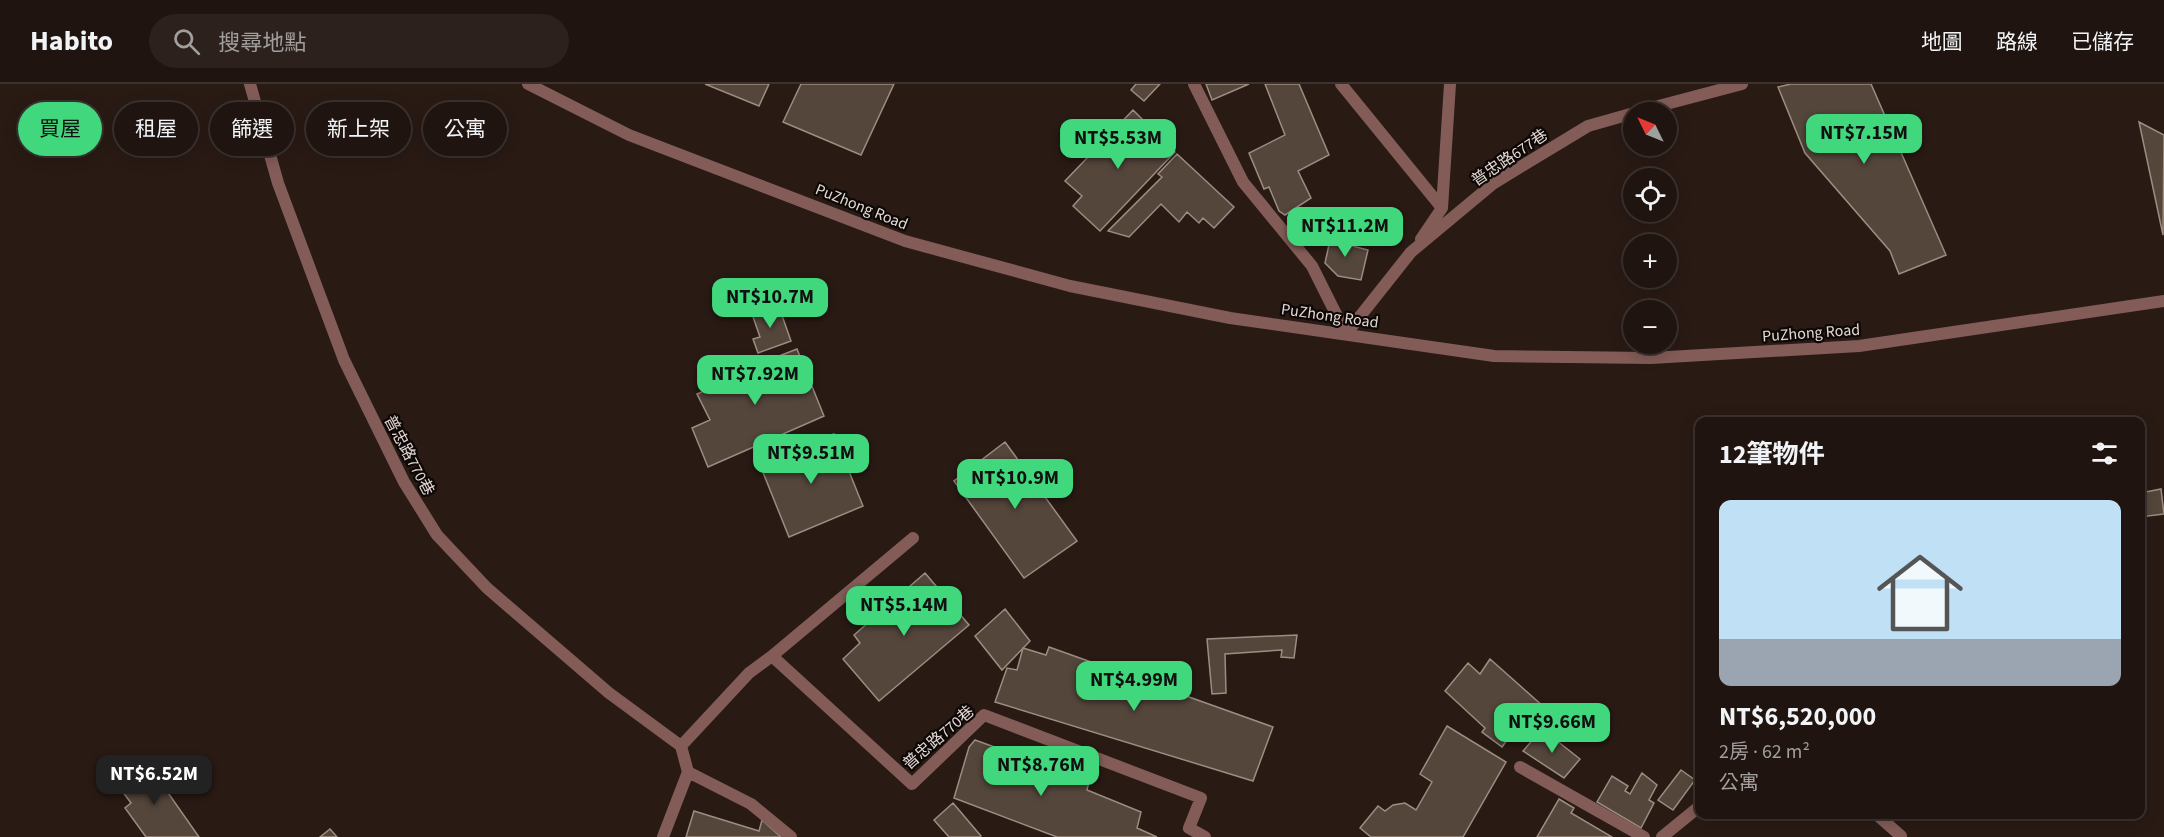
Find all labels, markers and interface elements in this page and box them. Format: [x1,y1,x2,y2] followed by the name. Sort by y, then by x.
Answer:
[149,14,569,68] search box
[30,21,113,61] text: Habito
[170,25,203,58] icon: search
[218,27,306,59] text: 搜尋地點
[1921,27,1963,57] text: 地圖
[1996,27,2038,57] text: 路線
[2071,27,2134,57] text: 已儲存
[18,102,102,156] chip: 買屋
[114,102,198,156] chip: 租屋
[210,102,294,156] chip: 篩選
[306,102,411,156] chip: 新上架
[423,102,507,156] chip: 公寓
[1623,102,1677,156] north arrow
[1623,102,1677,354] map controls
[1802,114,1926,165] pin: NT$7.15M
[1056,119,1180,170] pin: NT$5.53M
[1820,119,1908,147] text: NT$7.15M
[1074,124,1162,152] text: NT$5.53M
[1467,124,1552,192] street label: 普忠路677巷
[1623,168,1677,222] button: locate
[812,178,911,236] street label: PuZhong Road
[1283,207,1407,258] pin: NT$11.2M
[1301,212,1389,240] text: NT$11.2M
[1623,234,1677,288] button: +
[708,278,832,329] pin: NT$10.7M
[726,283,814,311] text: NT$10.7M
[1280,298,1380,334] street label: PuZhong Road
[1623,300,1677,354] button: −
[1761,319,1861,347] street label: PuZhong Road
[693,355,817,406] pin: NT$7.92M
[711,360,799,388] text: NT$7.92M
[379,412,439,499] street label: 普忠路770巷
[749,434,873,485] pin: NT$9.51M
[1719,436,1824,473] text: 12筆物件
[2088,437,2121,470] icon: filters
[767,439,855,467] text: NT$9.51M
[953,459,1077,510] pin: NT$10.9M
[971,464,1059,492] text: NT$10.9M
[1866,539,1974,647] icon: home
[842,586,966,637] pin: NT$5.14M
[860,591,948,619] text: NT$5.14M
[1072,661,1196,712] pin: NT$4.99M
[1090,666,1178,694] text: NT$4.99M
[1719,698,1876,735] text: NT$6,520,000
[898,701,979,775] street label: 普忠路770巷
[1490,703,1614,754] pin: NT$9.66M
[1508,708,1596,736] text: NT$9.66M
[1719,738,1810,766] text: 2房 · 62 m²
[979,746,1103,797] pin: NT$8.76M
[997,751,1085,779] text: NT$8.76M
[92,755,216,806] pin: NT$6.52M
[110,760,198,788] text: NT$6.52M
[1719,769,1759,797] text: 公寓

